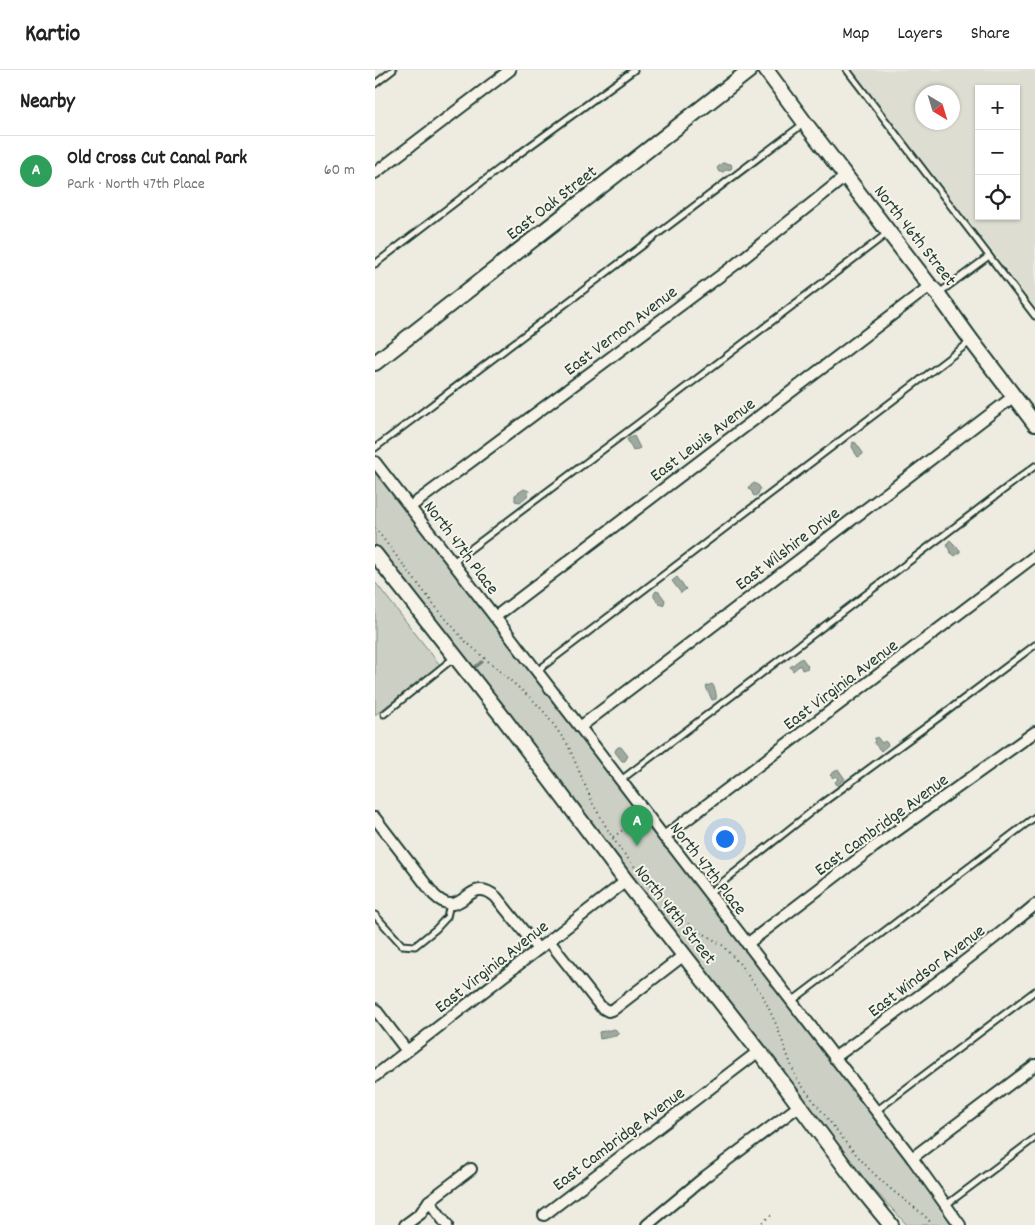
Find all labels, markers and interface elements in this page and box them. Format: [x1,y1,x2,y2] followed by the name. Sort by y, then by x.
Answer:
[25,18,80,52] text: Kartio
[842,22,869,47] text: Map
[897,22,943,47] text: Layers
[971,22,1010,47] text: Share
[915,85,960,130] north arrow
[975,85,1020,220] map controls
[975,85,1020,130] button: +
[20,88,75,118] text: Nearby
[975,130,1020,175] button: −
[67,146,247,173] text: Old Cross Cut Canal Park
[32,159,40,182] text: A
[324,159,355,182] text: 60 m
[502,160,603,247] street label: East Oak Street
[67,173,205,196] text: Park · North 47th Place
[975,175,1020,220] button: locate
[867,181,962,292] street label: North 46th Street
[560,281,683,383] street label: East Vernon Avenue
[646,393,761,489] street label: East Lewis Avenue
[416,496,504,601] street label: North 47th Place
[731,502,846,598] street label: East Wilshire Drive
[779,634,904,738] street label: East Virginia Avenue
[810,769,955,883] street label: East Cambridge Avenue
[621,805,653,846] pin: A
[663,818,751,921] street label: North 47th Place
[712,826,738,852] your location
[627,861,721,971] street label: North 48th Street
[430,916,555,1020] street label: East Virginia Avenue
[864,920,991,1024] street label: East Windsor Avenue
[548,1082,691,1198] street label: East Cambridge Avenue

